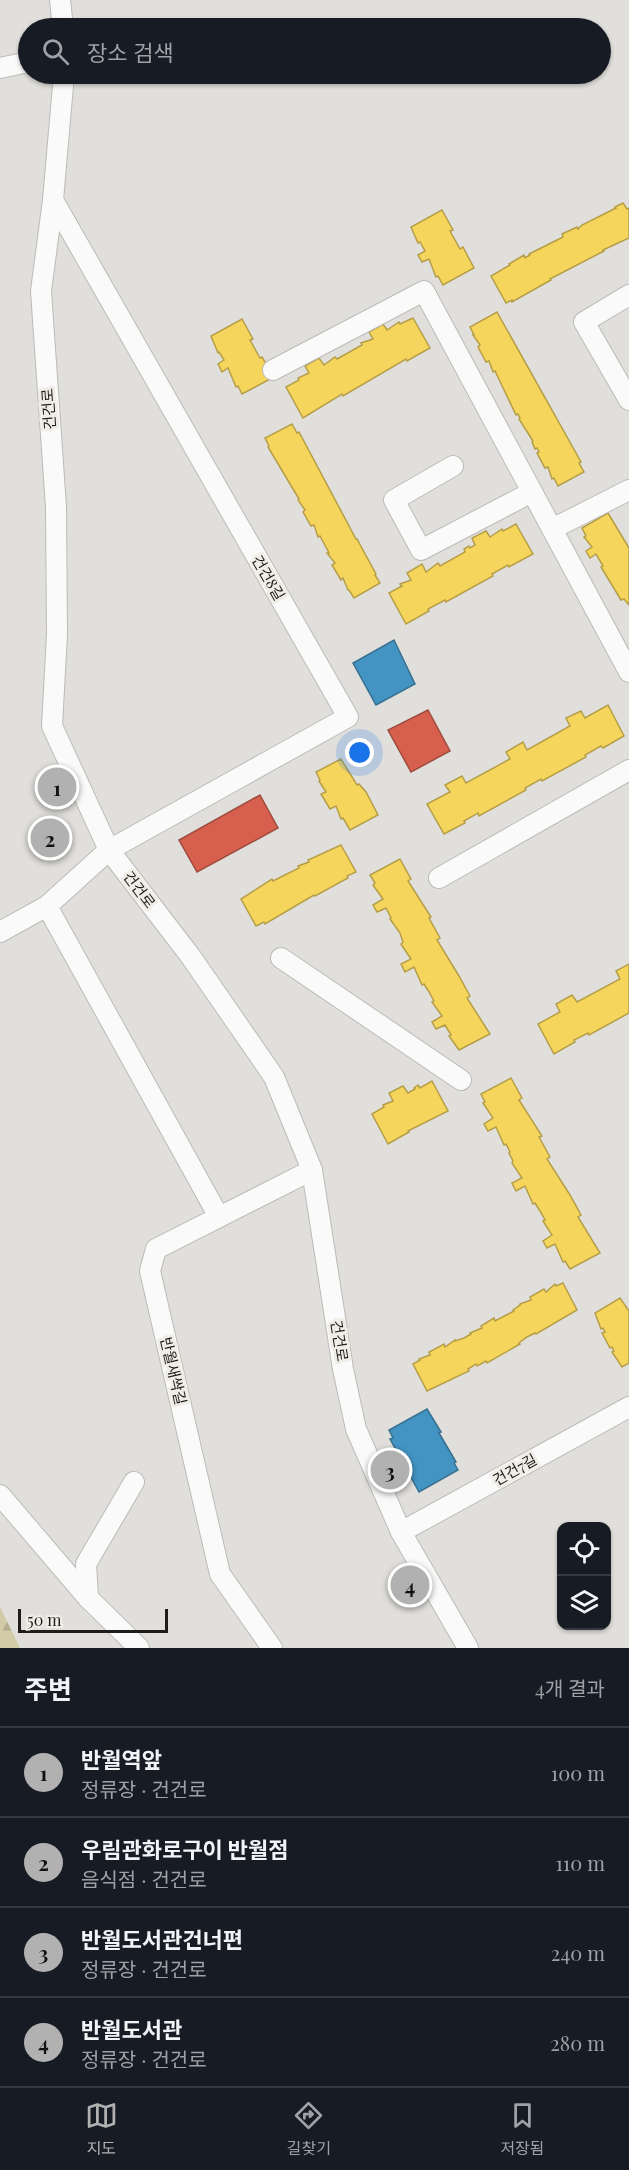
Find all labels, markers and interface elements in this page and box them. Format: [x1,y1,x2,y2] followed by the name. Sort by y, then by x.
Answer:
[18,18,611,84] search box
[39,35,72,68] icon: search
[87,37,173,67] text: 장소 검색
[37,388,59,430] street label: 건건로
[248,551,290,604] street label: 건건8길
[345,738,374,767] your location
[38,764,76,810] pin: 1
[31,816,70,860] pin: 2
[119,867,160,912] street label: 건건로
[327,1319,353,1363] street label: 건건로
[156,1335,191,1407] street label: 반월새싹길
[370,1448,410,1492] pin: 3
[489,1449,540,1489] street label: 건건7길
[557,1522,611,1630] map controls
[557,1522,611,1576] button: locate
[390,1562,430,1608] pin: 4
[557,1576,611,1630] button: layers
[18,1606,168,1634] scale bar
[27,1609,61,1630] text: 50 m
[24,1671,72,1706] text: 주변
[535,1674,605,1701] text: 4개 결과
[81,1744,162,1774] text: 반월역앞
[40,1759,47,1786] text: 1
[551,1759,605,1786] text: 100 m
[81,1775,207,1802] text: 정류장 · 건건로
[81,1834,289,1864] text: 우림관화로구이 반월점
[38,1849,49,1876] text: 2
[555,1849,605,1876] text: 110 m
[81,1865,207,1892] text: 음식점 · 건건로
[81,1924,243,1954] text: 반월도서관건너편
[39,1939,48,1966] text: 3
[551,1939,605,1966] text: 240 m
[81,1955,207,1982] text: 정류장 · 건건로
[81,2014,182,2044] text: 반월도서관
[38,2029,49,2056] text: 4
[550,2029,605,2056] text: 280 m
[81,2045,207,2072] text: 정류장 · 건건로
[85,2099,118,2159] tab: 지도
[287,2099,331,2159] tab: 길찾기
[500,2099,544,2159] tab: 저장됨

